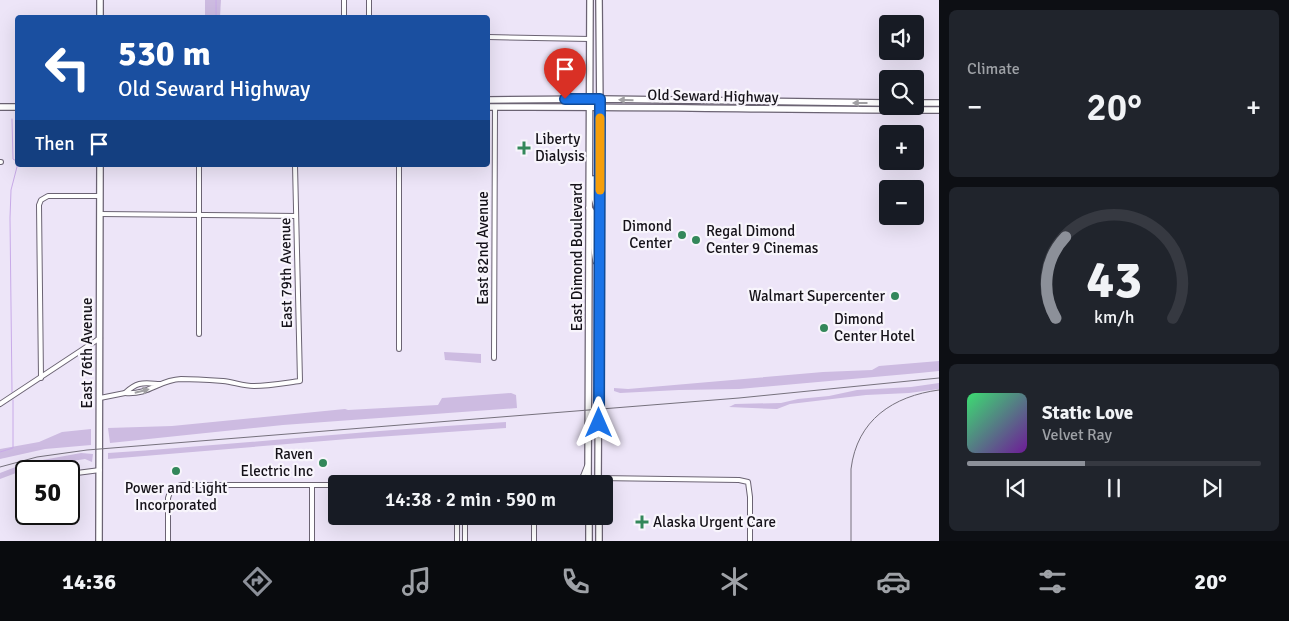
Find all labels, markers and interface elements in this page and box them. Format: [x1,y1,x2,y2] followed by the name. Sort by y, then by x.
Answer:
[879,15,924,225] map controls
[879,15,924,60] button: sound
[118,32,211,75] text: 530 m
[35,35,100,100] icon: left
[544,48,586,99] pin
[551,55,579,83] icon: arrive
[967,59,1020,79] text: Climate
[879,70,924,115] button: search
[118,75,310,102] text: Old Seward Highway
[1086,84,1142,131] text: 20°
[647,86,779,106] street label: Old Seward Highway
[967,90,982,124] text: −
[1246,90,1261,124] text: +
[618,96,634,104] one-way arrow
[852,99,868,107] one-way arrow
[879,125,924,170] button: +
[85,130,113,158] icon: arrive
[535,130,585,165] place label: Liberty Dialysis
[35,132,75,156] text: Then
[517,141,531,155] marker: Liberty Dialysis
[879,180,924,225] button: −
[568,183,586,331] street label: East Dimond Boulevard
[474,191,492,305] street label: East 82nd Avenue
[276,217,296,329] street label: East 79th Avenue
[622,217,672,252] place label: Dimond Center
[706,222,819,257] place label: Regal Dimond Center 9 Cinemas
[676,229,688,241] marker: Dimond Center
[690,234,702,246] marker: Regal Dimond Center 9 Cinemas
[1086,248,1142,312] text: 43
[749,287,885,305] place label: Walmart Supercenter
[889,290,901,302] marker: Walmart Supercenter
[78,298,96,408] street label: East 76th Avenue
[1094,306,1134,328] text: km/h
[834,310,915,345] place label: Dimond Center Hotel
[818,322,830,334] marker: Dimond Center Hotel
[134,387,149,395] one-way arrow
[572,396,624,448] position arrow
[1042,401,1133,425] text: Static Love
[1042,425,1112,445] text: Velvet Ray
[241,445,313,480] place label: Raven Electric Inc
[317,457,329,469] marker: Raven Electric Inc
[15,460,80,525] speed limit sign: 50
[170,465,182,477] marker: Power and Light Incorporated
[1002,474,1030,502] icon: previous
[1100,474,1128,502] icon: pause
[1198,474,1226,502] icon: next
[125,479,227,514] place label: Power and Light Incorporated
[385,488,556,512] text: 14:38 · 2 min · 590 m
[653,513,776,531] place label: Alaska Urgent Care
[635,515,649,529] marker: Alaska Urgent Care
[240,564,275,599] icon: directions
[399,564,434,599] icon: music
[558,564,593,599] icon: phone
[717,564,752,599] icon: climate
[876,564,911,599] icon: car
[1035,564,1070,599] icon: filters
[62,568,116,595] text: 14:36
[1194,568,1227,595] text: 20°

